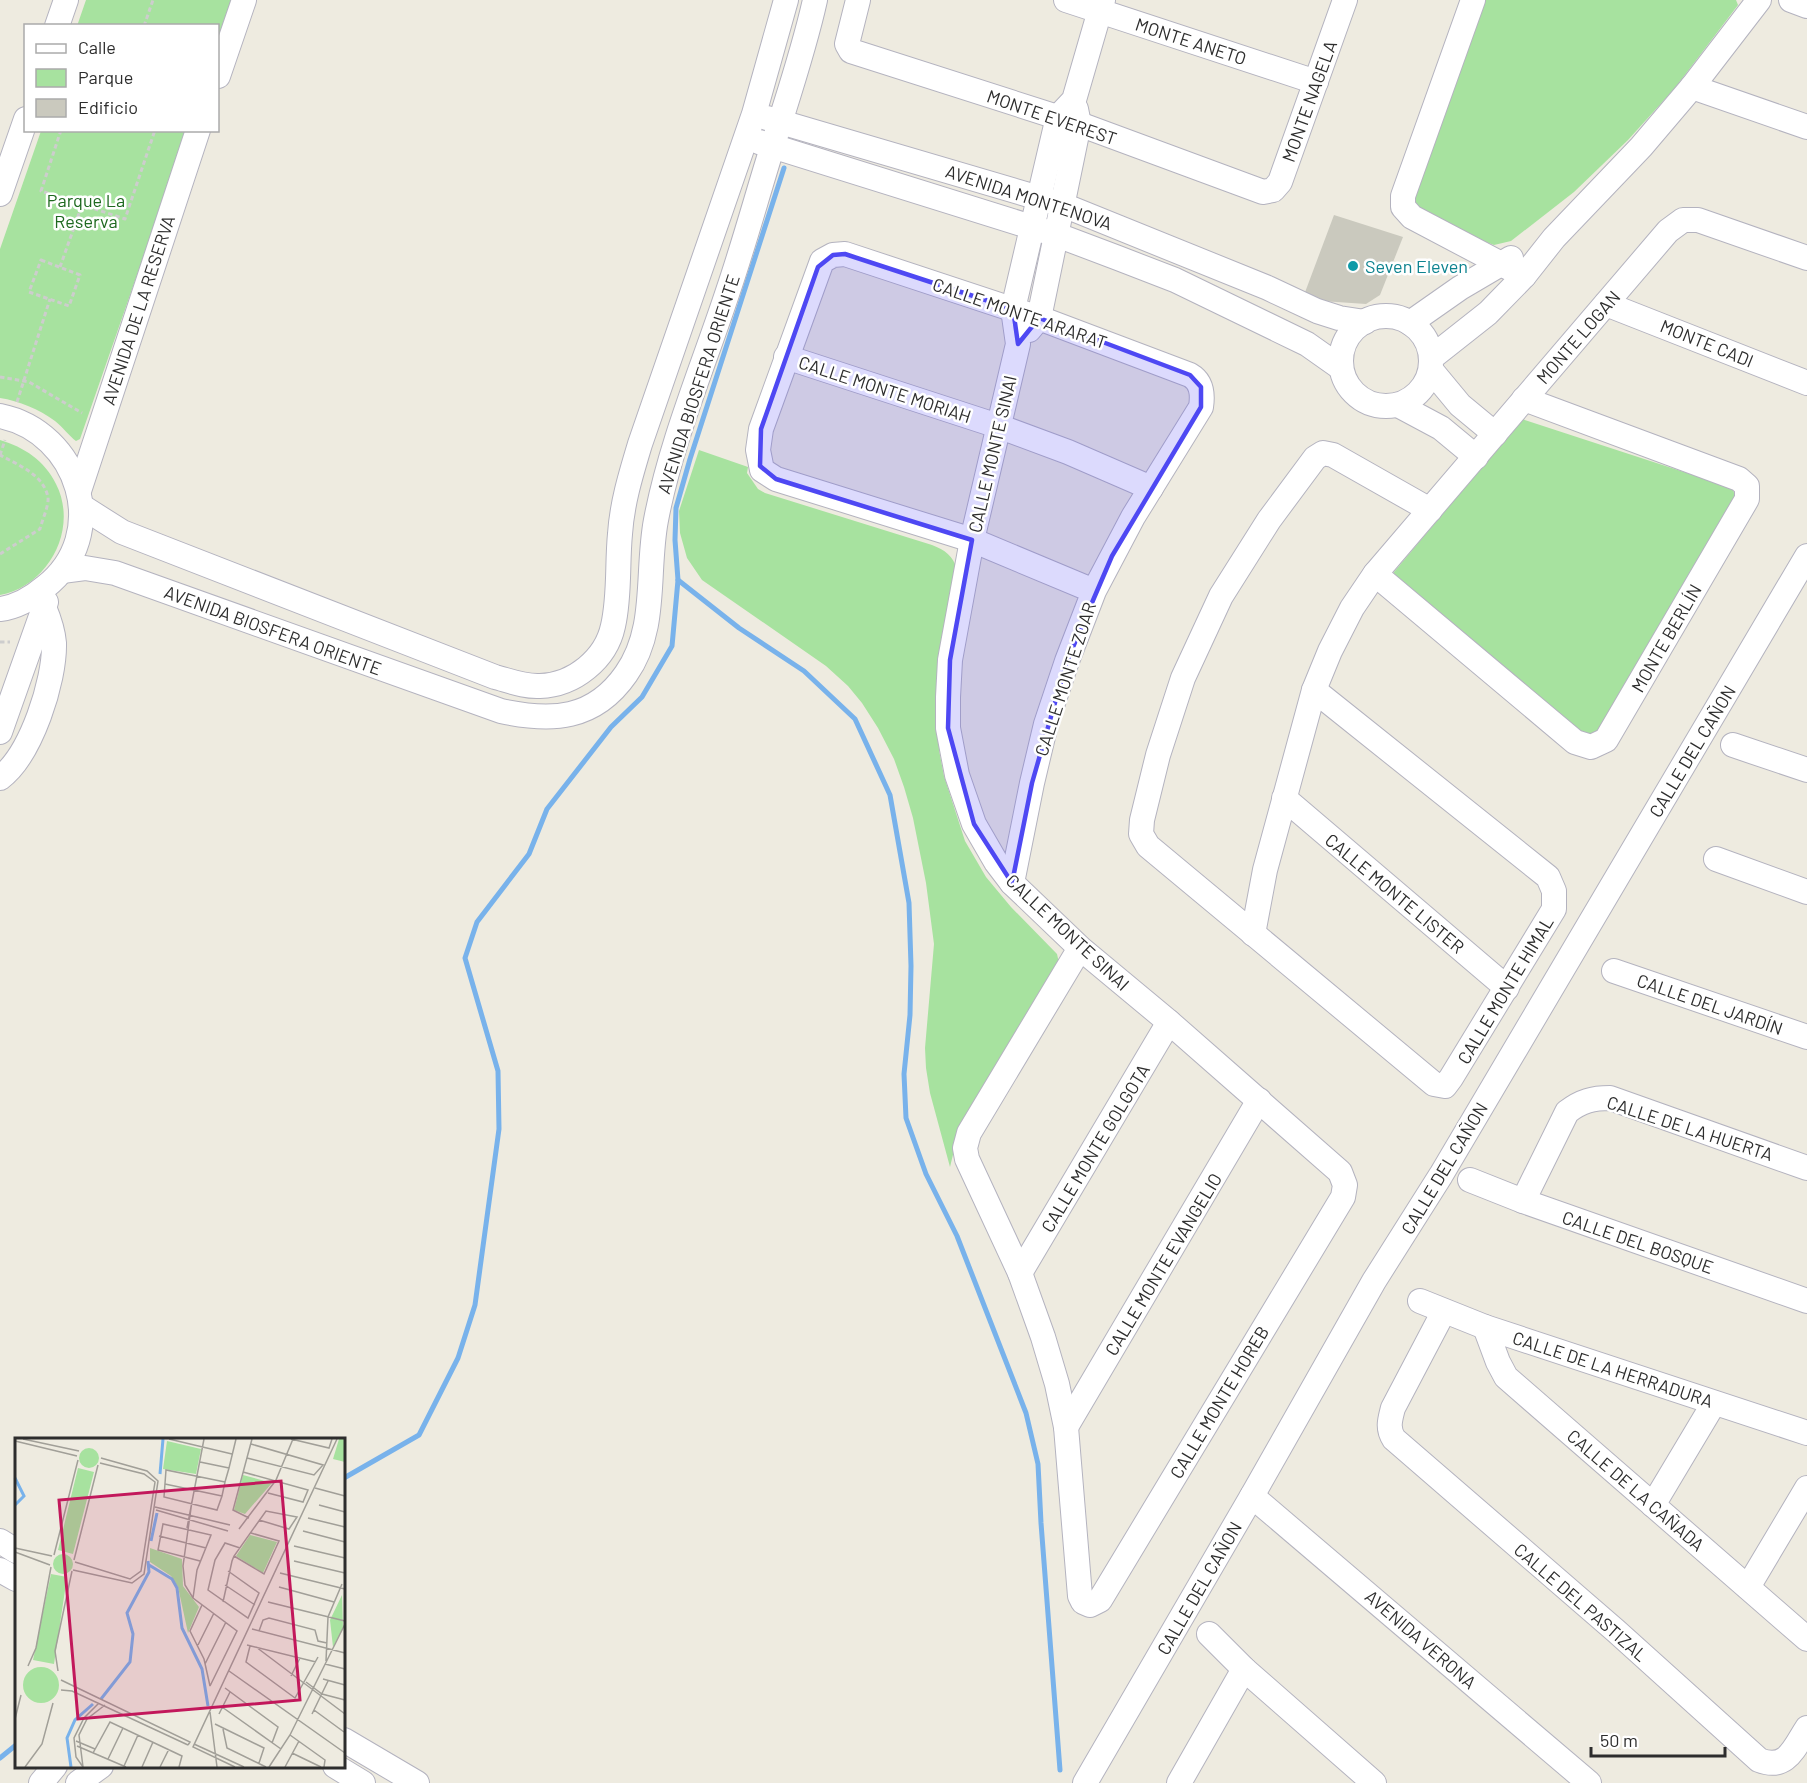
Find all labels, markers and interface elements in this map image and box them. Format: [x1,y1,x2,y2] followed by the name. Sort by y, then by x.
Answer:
[1133,13,1249,69] street label: MONTE ANETO
[24,24,219,132] legend
[78,36,116,58] text: Calle
[1277,37,1341,165] street label: MONTE NAGELA
[78,66,133,88] text: Parque
[984,85,1120,149] street label: MONTE EVEREST
[78,96,138,118] text: Edificio
[943,160,1115,234] street label: AVENIDA MONTENOVA
[47,189,125,232] park label: Parque La Reserva
[97,212,179,408] street label: AVENIDA DE LA RESERVA
[1365,255,1468,277] place label: Seven Eleven
[1346,259,1360,273] marker: Seven Eleven
[652,272,744,496] street label: AVENIDA BIOSFERA ORIENTE
[930,273,1110,353] street label: CALLE MONTE ARARAT
[1531,286,1625,388] street label: MONTE LOGAN
[1657,314,1757,372] street label: MONTE CADI
[796,351,974,427] street label: CALLE MONTE MORIAH
[963,373,1021,535] street label: CALLE MONTE SINAI
[161,580,385,680] street label: AVENIDA BIOSFERA ORIENTE
[1626,580,1706,696] street label: MONTE BERLÍN
[1030,599,1100,759] street label: CALLE MONTE ZOAR
[1644,681,1740,821] street label: CALLE DEL CAÑON
[1321,828,1469,958] street label: CALLE MONTE LISTER
[1002,869,1134,995] street label: CALLE MONTE SINAI
[1452,912,1558,1068] street label: CALLE MONTE HIMAL
[1634,969,1786,1039] street label: CALLE DEL JARDÍN
[1036,1060,1154,1236] street label: CALLE MONTE GOLGOTA
[1604,1091,1776,1165] street label: CALLE DE LA HUERTA
[1396,1098,1492,1238] street label: CALLE DEL CAÑON
[1100,1169,1226,1359] street label: CALLE MONTE EVANGELIO
[1559,1206,1717,1278] street label: CALLE DEL BOSQUE
[1165,1322,1273,1482] street label: CALLE MONTE HOREB
[1510,1326,1716,1412] street label: CALLE DE LA HERRADURA
[1563,1424,1709,1556] street label: CALLE DE LA CAÑADA
[15,1438,345,1768] inset map
[1152,1518,1246,1658] street label: CALLE DEL CAÑON
[1510,1538,1652,1666] street label: CALLE DEL PASTIZAL
[1361,1585,1481,1693] street label: AVENIDA VERONA
[1591,1720,1724,1758] scale bar
[1600,1729,1638,1751] text: 50 m

